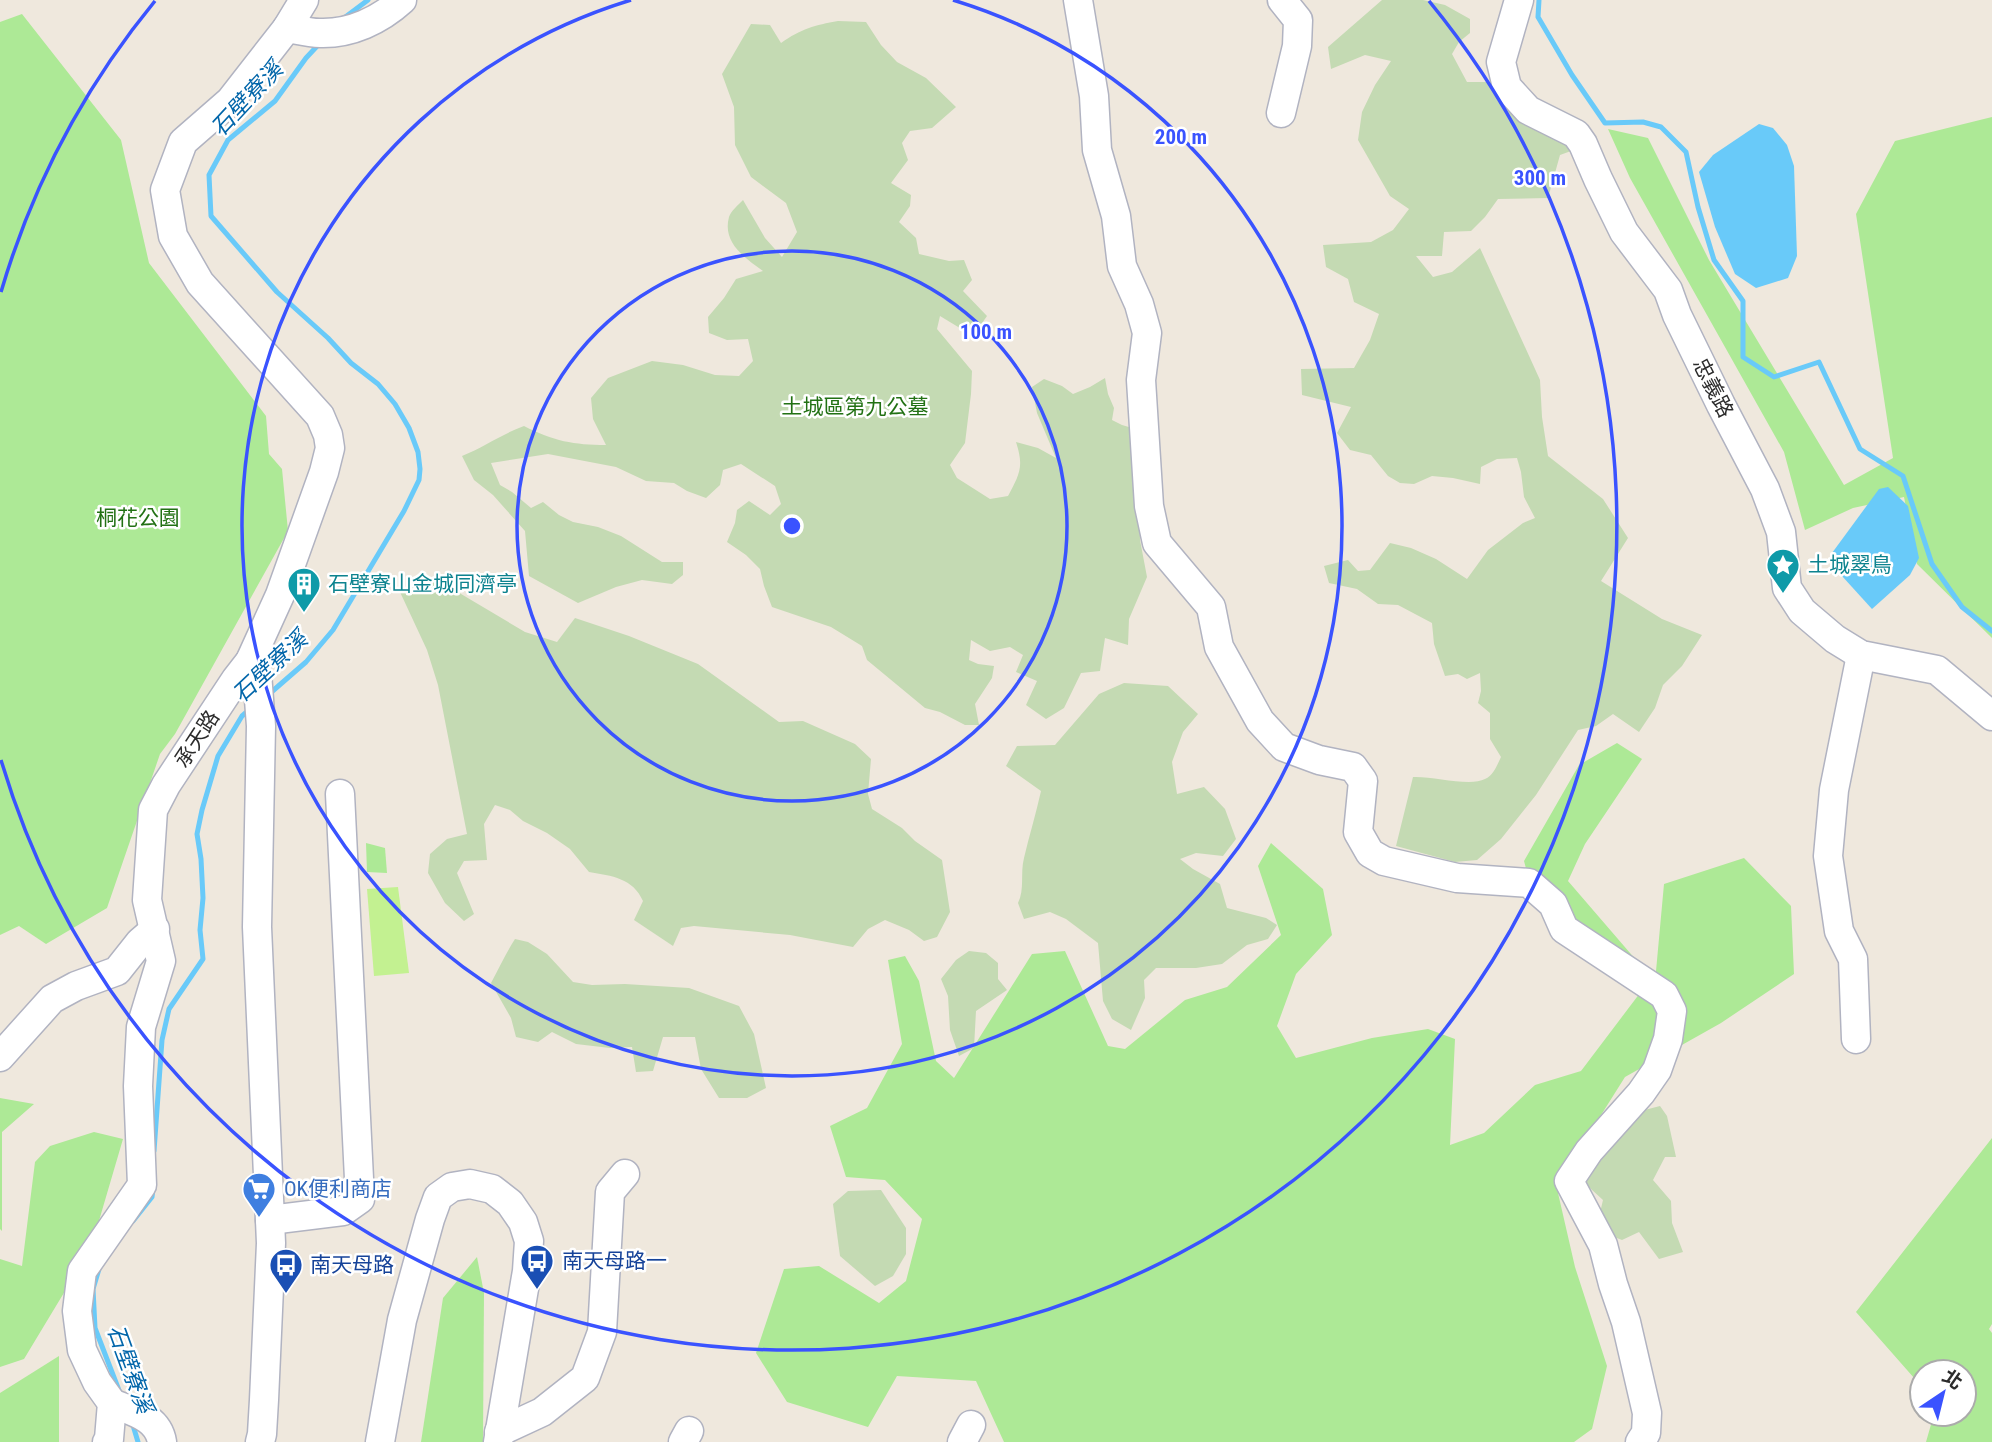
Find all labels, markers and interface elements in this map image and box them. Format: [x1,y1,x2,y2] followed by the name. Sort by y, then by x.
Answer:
[206,54,290,142] water label: 石壁寮溪
[1155,125,1207,149] text: 200 m
[1514,166,1566,190] text: 300 m
[960,320,1012,344] text: 100 m
[1688,354,1738,422] street label: 忠義路
[782,395,929,419] park label: 土城區第九公墓
[96,506,180,530] park label: 桐花公園
[780,514,804,538] centre of rings
[1764,546,1802,595] place icon: 土城翠鳥
[1808,553,1892,577] place label: 土城翠鳥
[285,565,323,614] building icon: 石壁寮山金城同濟亭
[328,572,517,596] place label: 石壁寮山金城同濟亭
[227,624,315,708] water label: 石壁寮溪
[170,706,224,772] street label: 承天路
[240,1170,278,1219] supermarket icon: OK便利商店
[284,1177,392,1201] place label: OK便利商店
[518,1242,556,1291] bus stop icon: 南天母路一
[267,1246,305,1295] bus stop icon: 南天母路
[562,1249,667,1273] place label: 南天母路一
[310,1253,394,1277] place label: 南天母路
[102,1321,159,1420] water label: 石壁寮溪
[1908,1358,1978,1428] north arrow
[1938,1365,1967,1394] text: 北

